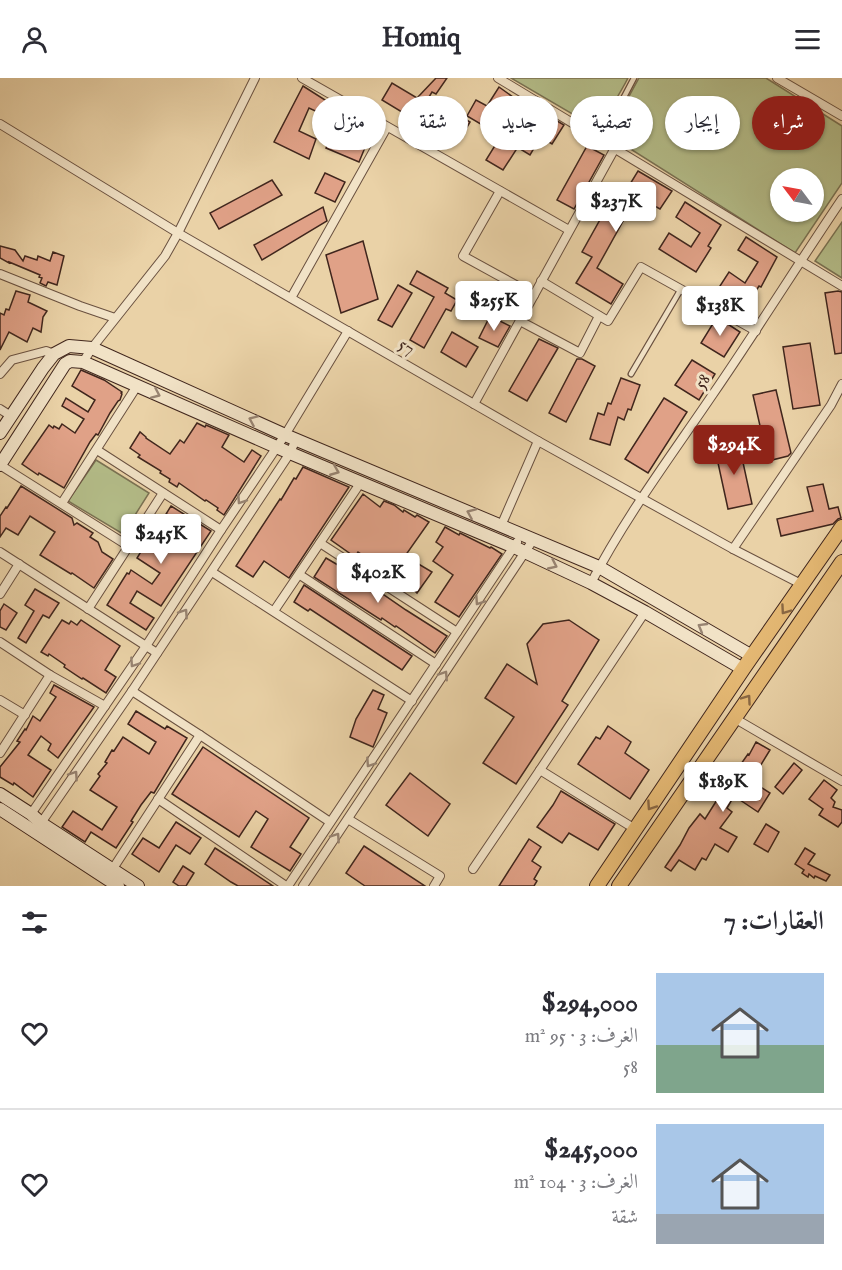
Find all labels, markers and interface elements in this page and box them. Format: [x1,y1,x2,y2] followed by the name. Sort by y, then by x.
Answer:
[382,22,460,56] text: Homiq
[18,23,51,56] icon: person
[791,23,824,56] icon: menu
[312,96,386,150] chip: منزل
[398,96,468,150] chip: شقة
[480,96,558,150] chip: جديد
[570,96,653,150] chip: تصفية
[665,96,740,150] chip: إيجار
[752,96,825,150] chip: شراء
[770,168,824,222] north arrow
[770,168,824,222] map controls
[574,182,658,233] pin: $237K
[590,189,642,214] text: $237K
[452,281,536,332] pin: $255K
[678,286,762,337] pin: $138K
[469,288,519,313] text: $255K
[696,293,744,318] text: $138K
[394,334,418,361] street label: 57
[690,370,717,394] street label: 58
[150,387,161,399] one-way arrow
[248,415,259,427] one-way arrow
[692,425,776,476] pin: $294K
[707,432,761,457] text: $294K
[329,464,340,476] one-way arrow
[237,494,248,505] one-way arrow
[466,508,477,520] one-way arrow
[119,514,203,565] pin: $245K
[135,521,187,546] text: $245K
[336,553,420,604] pin: $402K
[546,557,557,569] one-way arrow
[351,560,405,585] text: $402K
[474,595,486,605] one-way arrow
[781,604,792,615] one-way arrow
[177,609,188,620] one-way arrow
[698,622,708,634] one-way arrow
[130,657,141,668] one-way arrow
[437,671,448,682] one-way arrow
[740,695,751,706] one-way arrow
[366,756,377,767] one-way arrow
[681,762,765,813] pin: $189K
[698,769,748,794] text: $189K
[67,770,78,781] one-way arrow
[647,799,658,810] one-way arrow
[328,833,340,843] one-way arrow
[724,905,824,938] text: العقارات: 7
[18,906,51,939] icon: filters
[542,987,638,1020] text: $294,000
[704,997,776,1069] icon: home
[18,1017,51,1050] icon: heart
[525,1024,638,1049] text: الغرف: 3 · 95 m²
[623,1055,638,1080] text: 58
[544,1133,638,1166] text: $245,000
[704,1148,776,1220] icon: home
[18,1168,51,1201] icon: heart
[514,1170,638,1195] text: الغرف: 3 · 104 m²
[612,1205,638,1230] text: شقة

